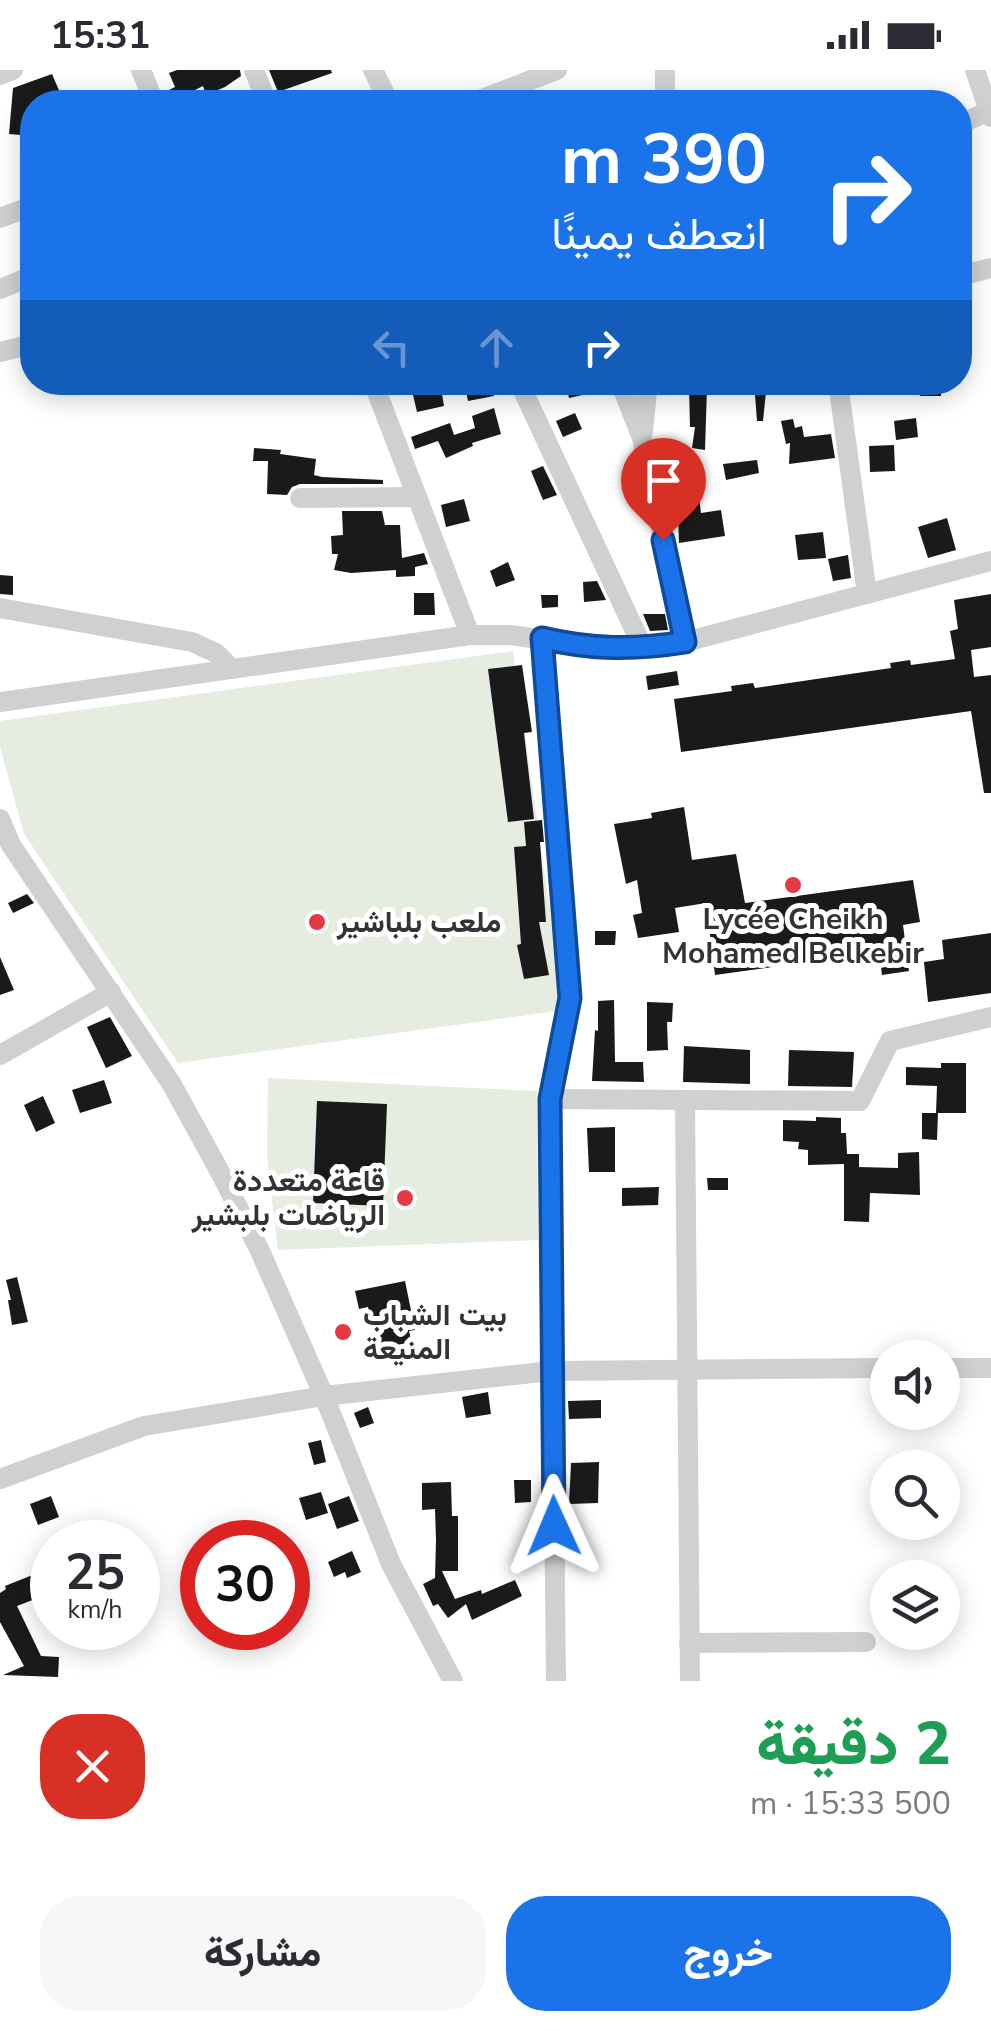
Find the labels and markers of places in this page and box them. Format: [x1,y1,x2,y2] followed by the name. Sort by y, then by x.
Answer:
[621,438,706,541] pin
[782,874,804,896] marker: Lycée Cheikh Mohamed Belkebir
[662,899,924,974] place label: Lycée Cheikh Mohamed Belkebir
[336,902,501,943] place label: ملعب بلباشير
[306,911,328,933] marker: ملعب بلباشير
[191,1161,385,1236] place label: قاعة متعددة الرياضات بلبشير
[394,1187,416,1209] marker: قاعة متعددة الرياضات بلبشير
[363,1295,507,1370] place label: بيت الشباب المنيعة
[332,1321,354,1343] marker: بيت الشباب المنيعة

